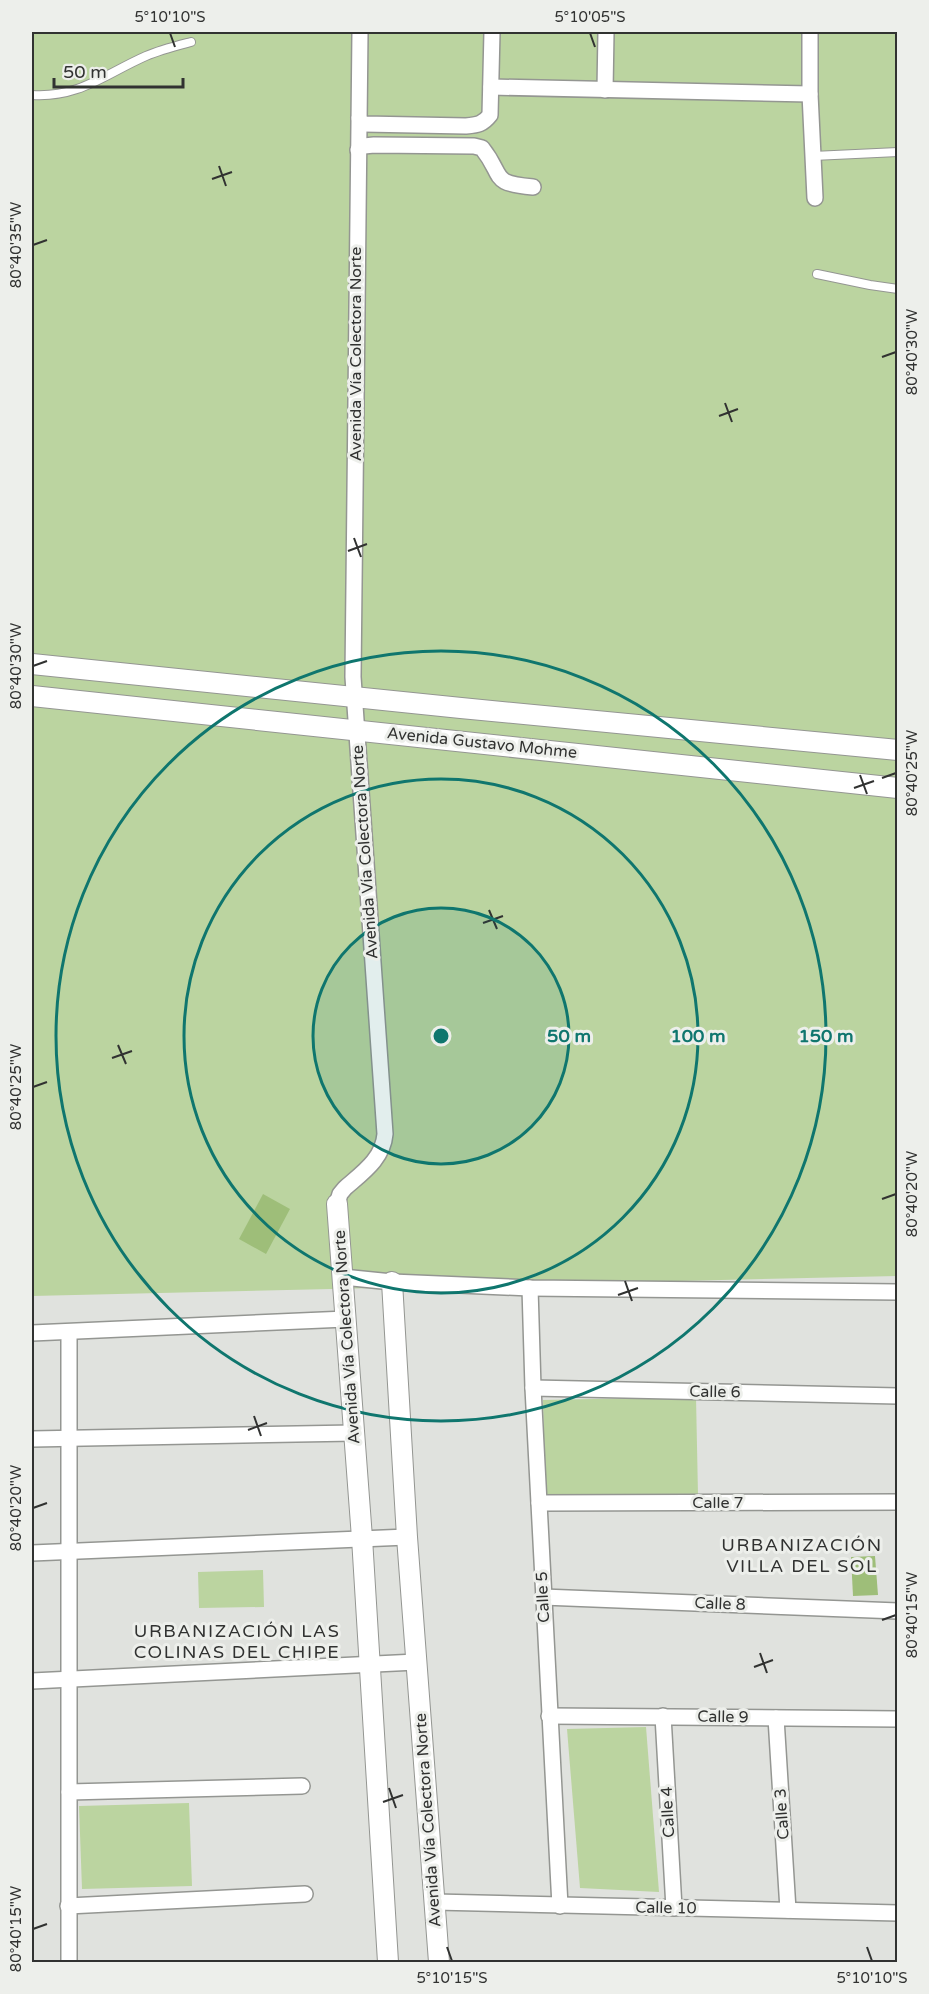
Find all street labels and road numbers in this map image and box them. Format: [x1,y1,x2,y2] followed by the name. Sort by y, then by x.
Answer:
[346,247,366,461] street label: Avenida Vía Colectora Norte
[386,723,578,763] street label: Avenida Gustavo Mohme
[348,744,382,960] street label: Avenida Vía Colectora Norte
[330,1229,364,1445] street label: Avenida Vía Colectora Norte
[689,1382,741,1402] street label: Calle 6
[692,1493,744,1513] street label: Calle 7
[532,1571,554,1623] street label: Calle 5
[694,1593,746,1615] street label: Calle 8
[697,1707,749,1727] street label: Calle 9
[411,1712,445,1928] street label: Avenida Vía Colectora Norte
[657,1786,679,1838] street label: Calle 4
[770,1788,794,1840] street label: Calle 3
[635,1897,697,1919] street label: Calle 10

